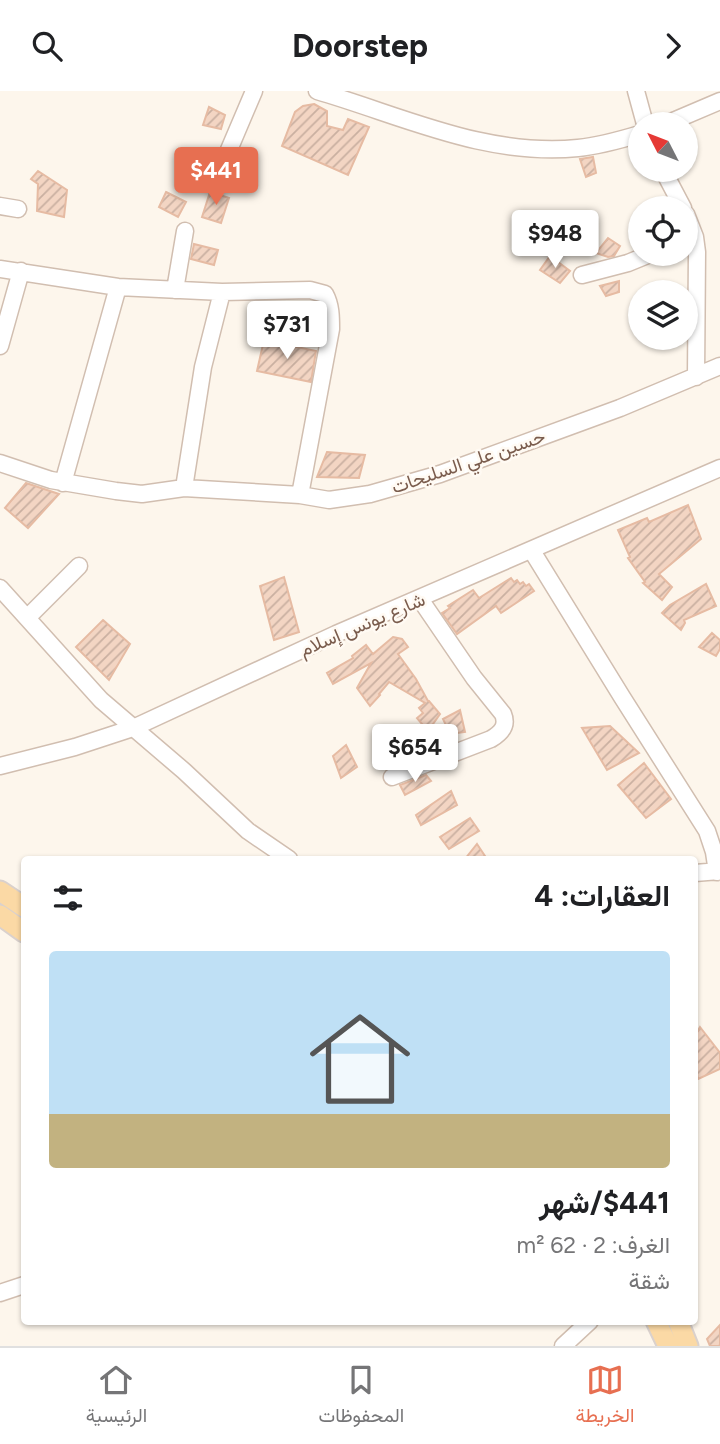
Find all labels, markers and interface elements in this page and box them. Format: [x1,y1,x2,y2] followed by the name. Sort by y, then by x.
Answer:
[28,27,66,65] icon: search
[292,27,428,65] text: Doorstep
[654,27,692,65] icon: forward
[628,112,698,182] north arrow
[628,112,698,350] map controls
[175,148,257,207] pin: $441
[190,156,242,184] text: $441
[628,196,698,266] button: locate
[514,211,596,270] pin: $948
[528,219,582,247] text: $948
[628,280,698,350] button: layers
[246,301,328,361] pin: $731
[263,310,311,338] text: $731
[388,424,549,502] street label: حسين علي السليحات
[296,588,429,662] street label: شارع يونس إسلام
[374,725,456,784] pin: $654
[388,733,442,761] text: $654
[534,877,670,914] text: العقارات: 4
[49,879,87,917] icon: filters
[297,996,423,1122] icon: home
[539,1184,670,1221] text: $441/شهر
[517,1231,670,1259] text: الغرف: 2 · 62 m²
[628,1267,670,1295] text: شقة
[86,1361,147,1432] tab: الرئيسية
[319,1361,404,1432] tab: المحفوظات
[576,1361,634,1432] tab: الخريطة

